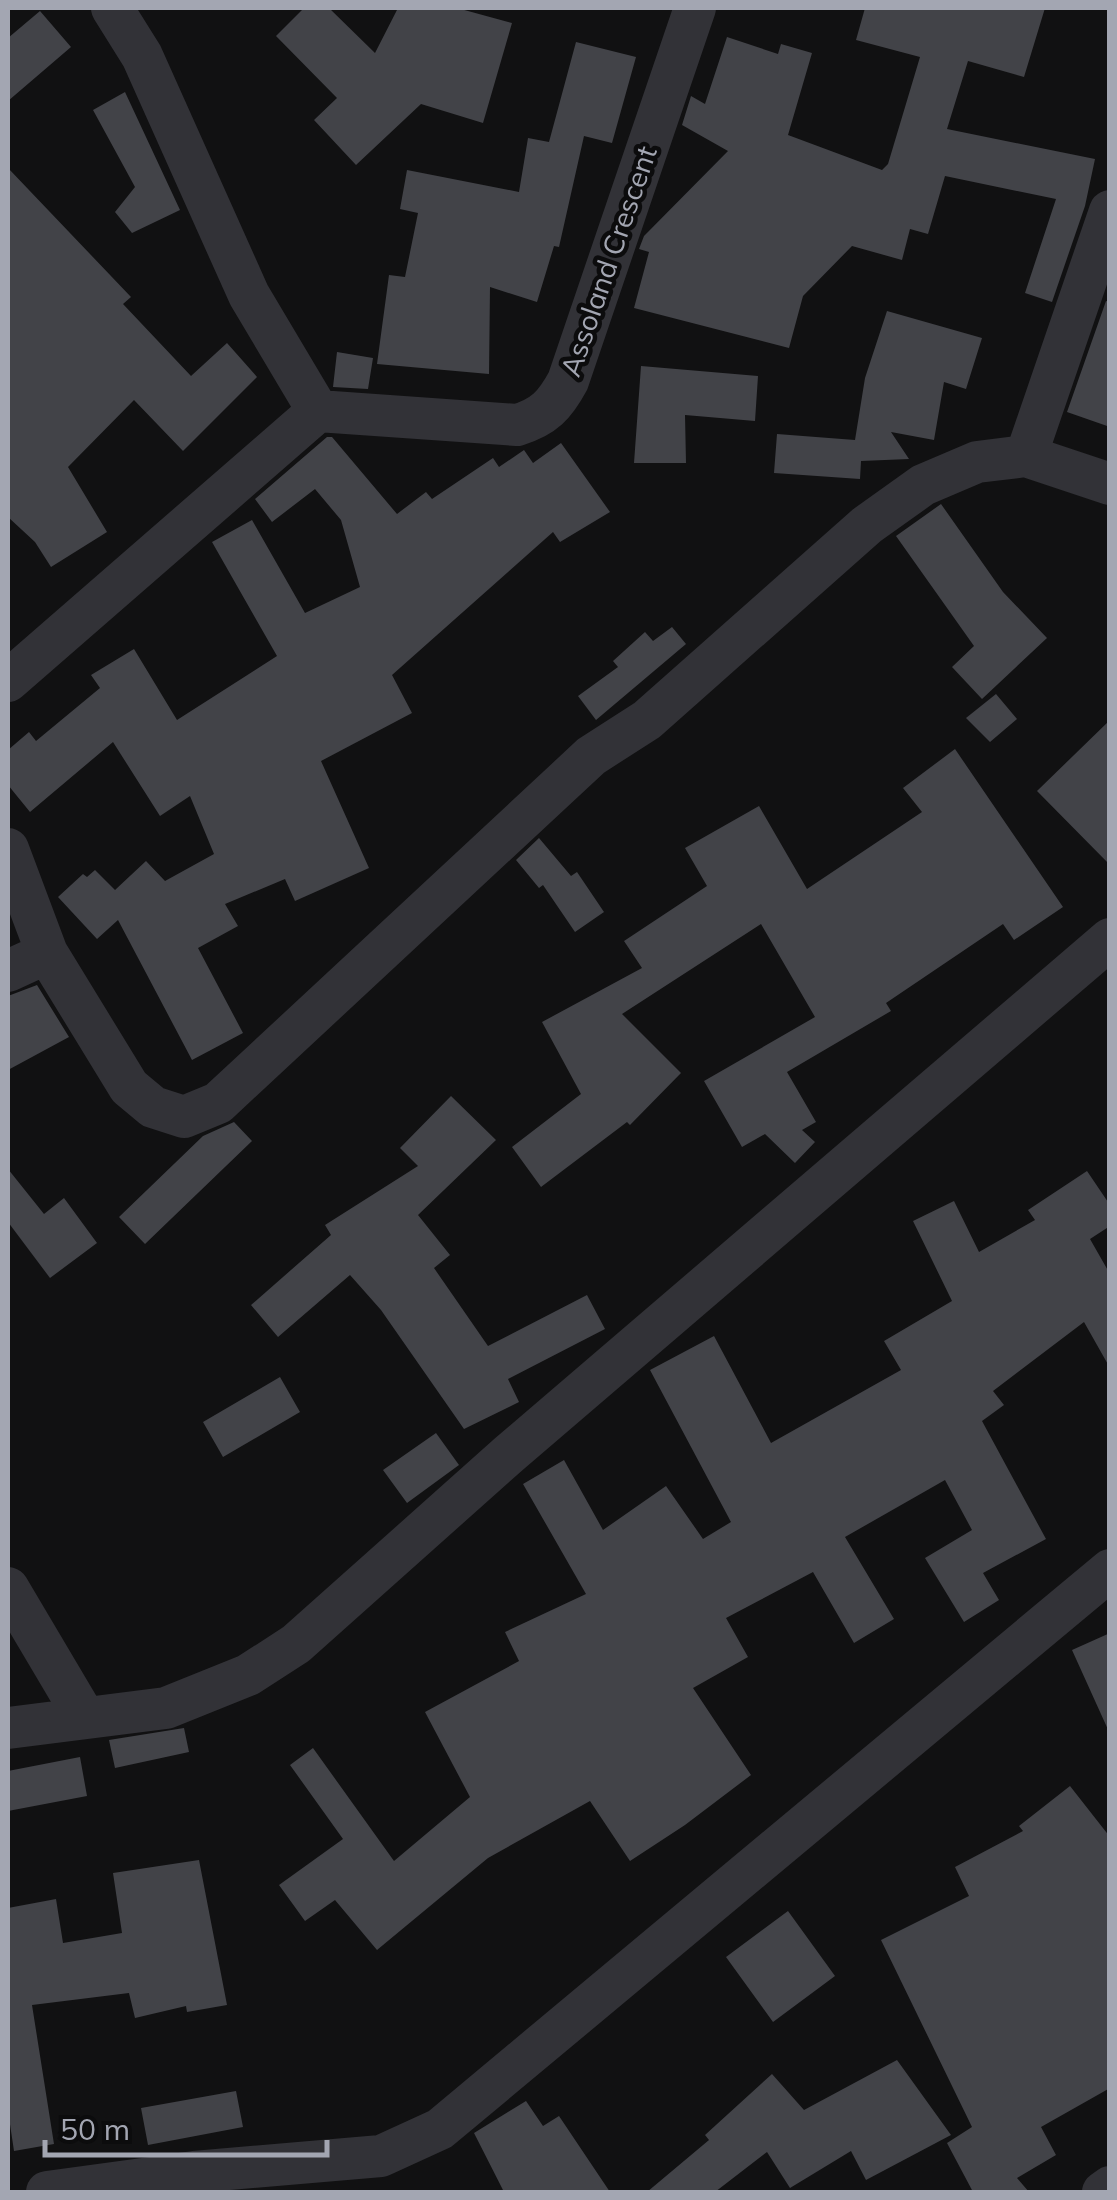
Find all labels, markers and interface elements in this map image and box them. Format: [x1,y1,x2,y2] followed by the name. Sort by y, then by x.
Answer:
[552,141,664,381] street label: Assoland Crescent
[45,2095,328,2157] scale bar
[60,2110,130,2148] text: 50 m

